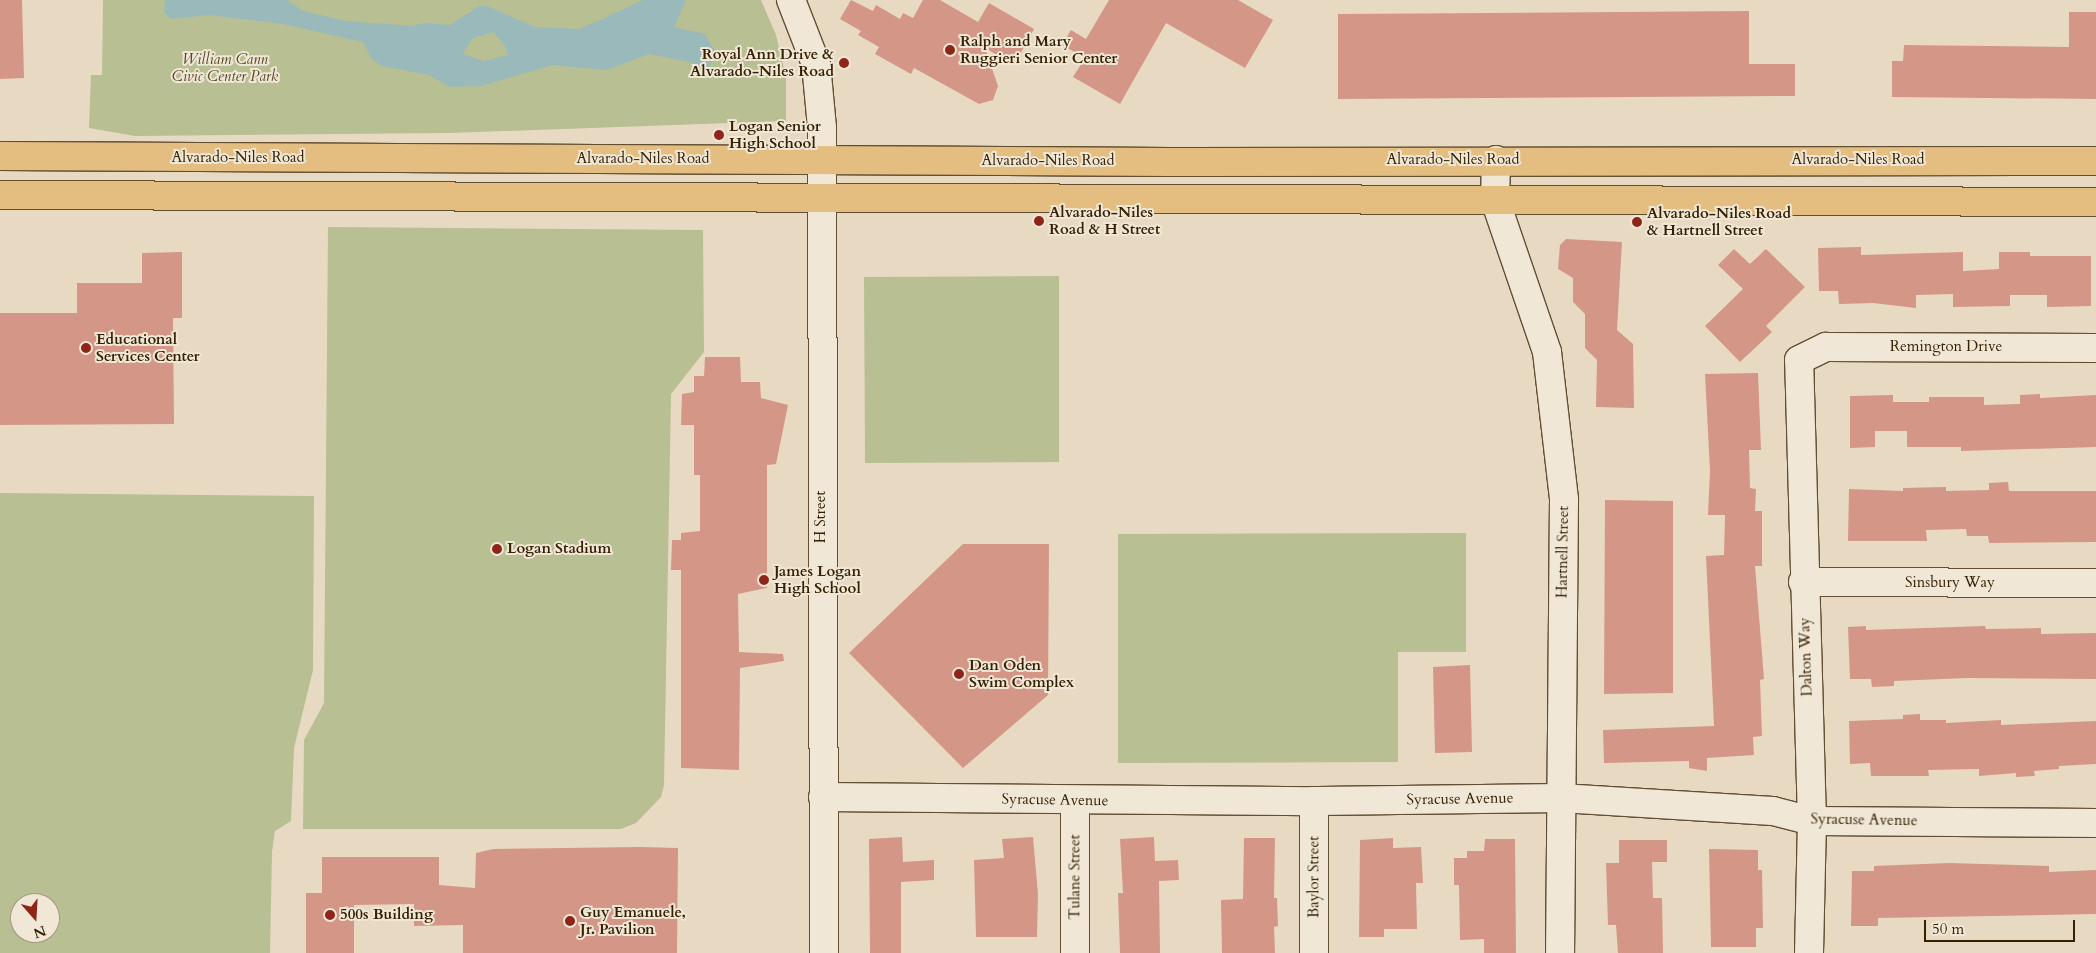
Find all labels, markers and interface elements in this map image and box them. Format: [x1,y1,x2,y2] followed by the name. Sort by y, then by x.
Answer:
[960,32,1117,67] place label: Ralph and Mary Ruggieri Senior Center
[944,44,956,56] marker: Ralph and Mary Ruggieri Senior Center
[690,45,834,80] place label: Royal Ann Drive & Alvarado-Niles Road
[172,50,278,85] park label: William Cann Civic Center Park
[838,57,850,69] marker: Royal Ann Drive & Alvarado-Niles Road
[729,117,821,152] place label: Logan Senior High School
[713,129,725,141] marker: Logan Senior High School
[172,149,304,167] street label: Alvarado-Niles Road
[577,150,709,168] street label: Alvarado-Niles Road
[1387,151,1519,169] street label: Alvarado-Niles Road
[1792,151,1924,169] street label: Alvarado-Niles Road
[982,152,1114,170] street label: Alvarado-Niles Road
[1049,203,1160,238] place label: Alvarado-Niles Road & H Street
[1647,204,1791,239] place label: Alvarado-Niles Road & Hartnell Street
[1033,215,1045,227] marker: Alvarado-Niles Road & H Street
[1631,216,1643,228] marker: Alvarado-Niles Road & Hartnell Street
[96,330,200,365] place label: Educational Services Center
[1890,338,2002,356] street label: Remington Drive
[80,342,92,354] marker: Educational Services Center
[812,491,830,543] street label: H Street
[1553,506,1573,598] street label: Hartnell Street
[507,540,611,558] place label: Logan Stadium
[491,543,503,555] marker: Logan Stadium
[774,562,861,597] place label: James Logan High School
[758,574,770,586] marker: James Logan High School
[1905,574,1995,592] street label: Sinsbury Way
[1796,617,1816,697] street label: Dalton Way
[969,656,1074,691] place label: Dan Oden Swim Complex
[953,668,965,680] marker: Dan Oden Swim Complex
[1406,789,1514,809] street label: Syracuse Avenue
[1001,790,1109,810] street label: Syracuse Avenue
[1810,810,1918,830] street label: Syracuse Avenue
[1066,835,1084,919] street label: Tulane Street
[1305,836,1323,918] street label: Baylor Street
[10,893,60,943] north arrow
[580,903,686,938] place label: Guy Emanuele, Jr. Pavilion
[340,906,433,924] place label: 500s Building
[324,909,336,921] marker: 500s Building
[1926,910,2077,942] scale bar
[564,915,576,927] marker: Guy Emanuele, Jr. Pavilion
[1932,919,1964,939] text: 50 m
[31,921,49,943] text: N

